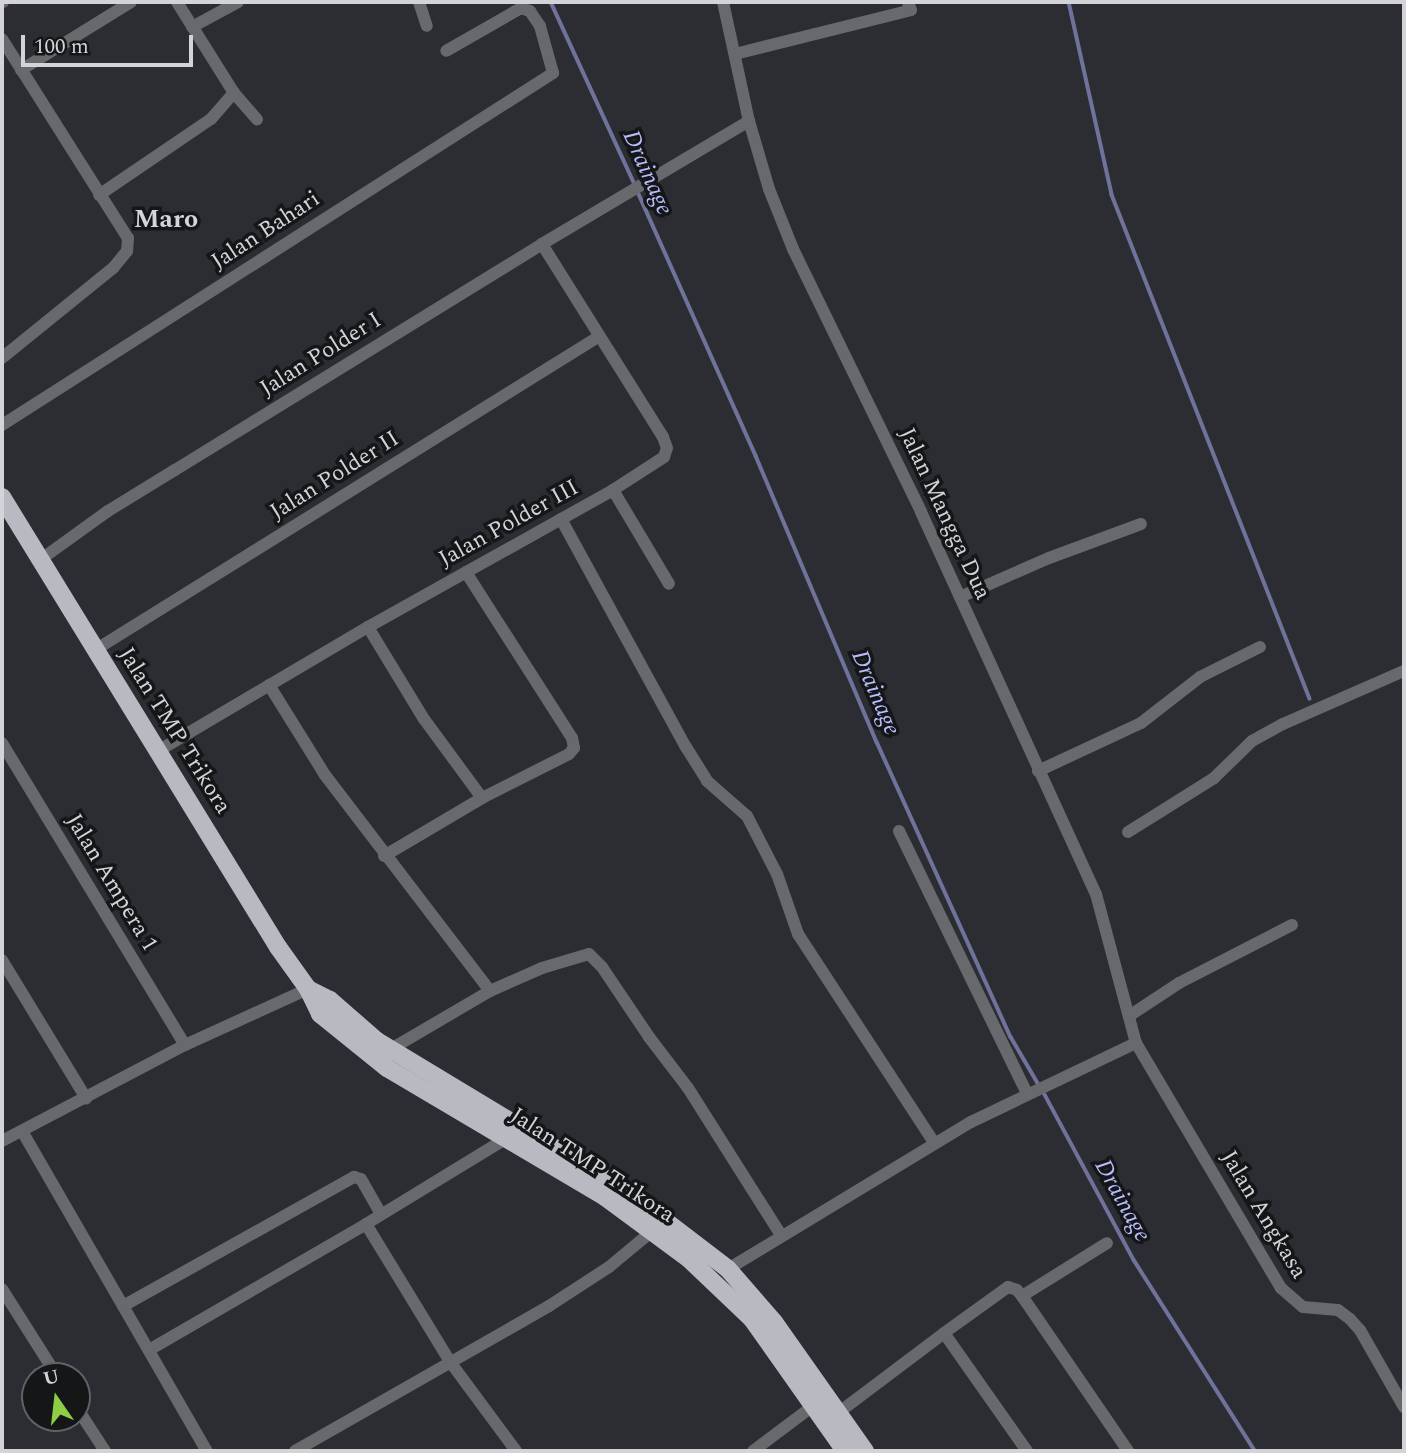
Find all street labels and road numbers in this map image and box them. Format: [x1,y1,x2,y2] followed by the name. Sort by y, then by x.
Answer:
[207,186,325,276] street label: Jalan Bahari
[255,307,387,403] street label: Jalan Polder I
[892,424,996,604] street label: Jalan Mangga Dua
[265,425,405,527] street label: Jalan Polder II
[434,474,584,574] street label: Jalan Polder III
[112,643,236,819] street label: Jalan TMP Trikora
[59,809,163,957] street label: Jalan Ampera 1
[504,1102,680,1230] street label: Jalan TMP Trikora
[1214,1146,1312,1284] street label: Jalan Angkasa

